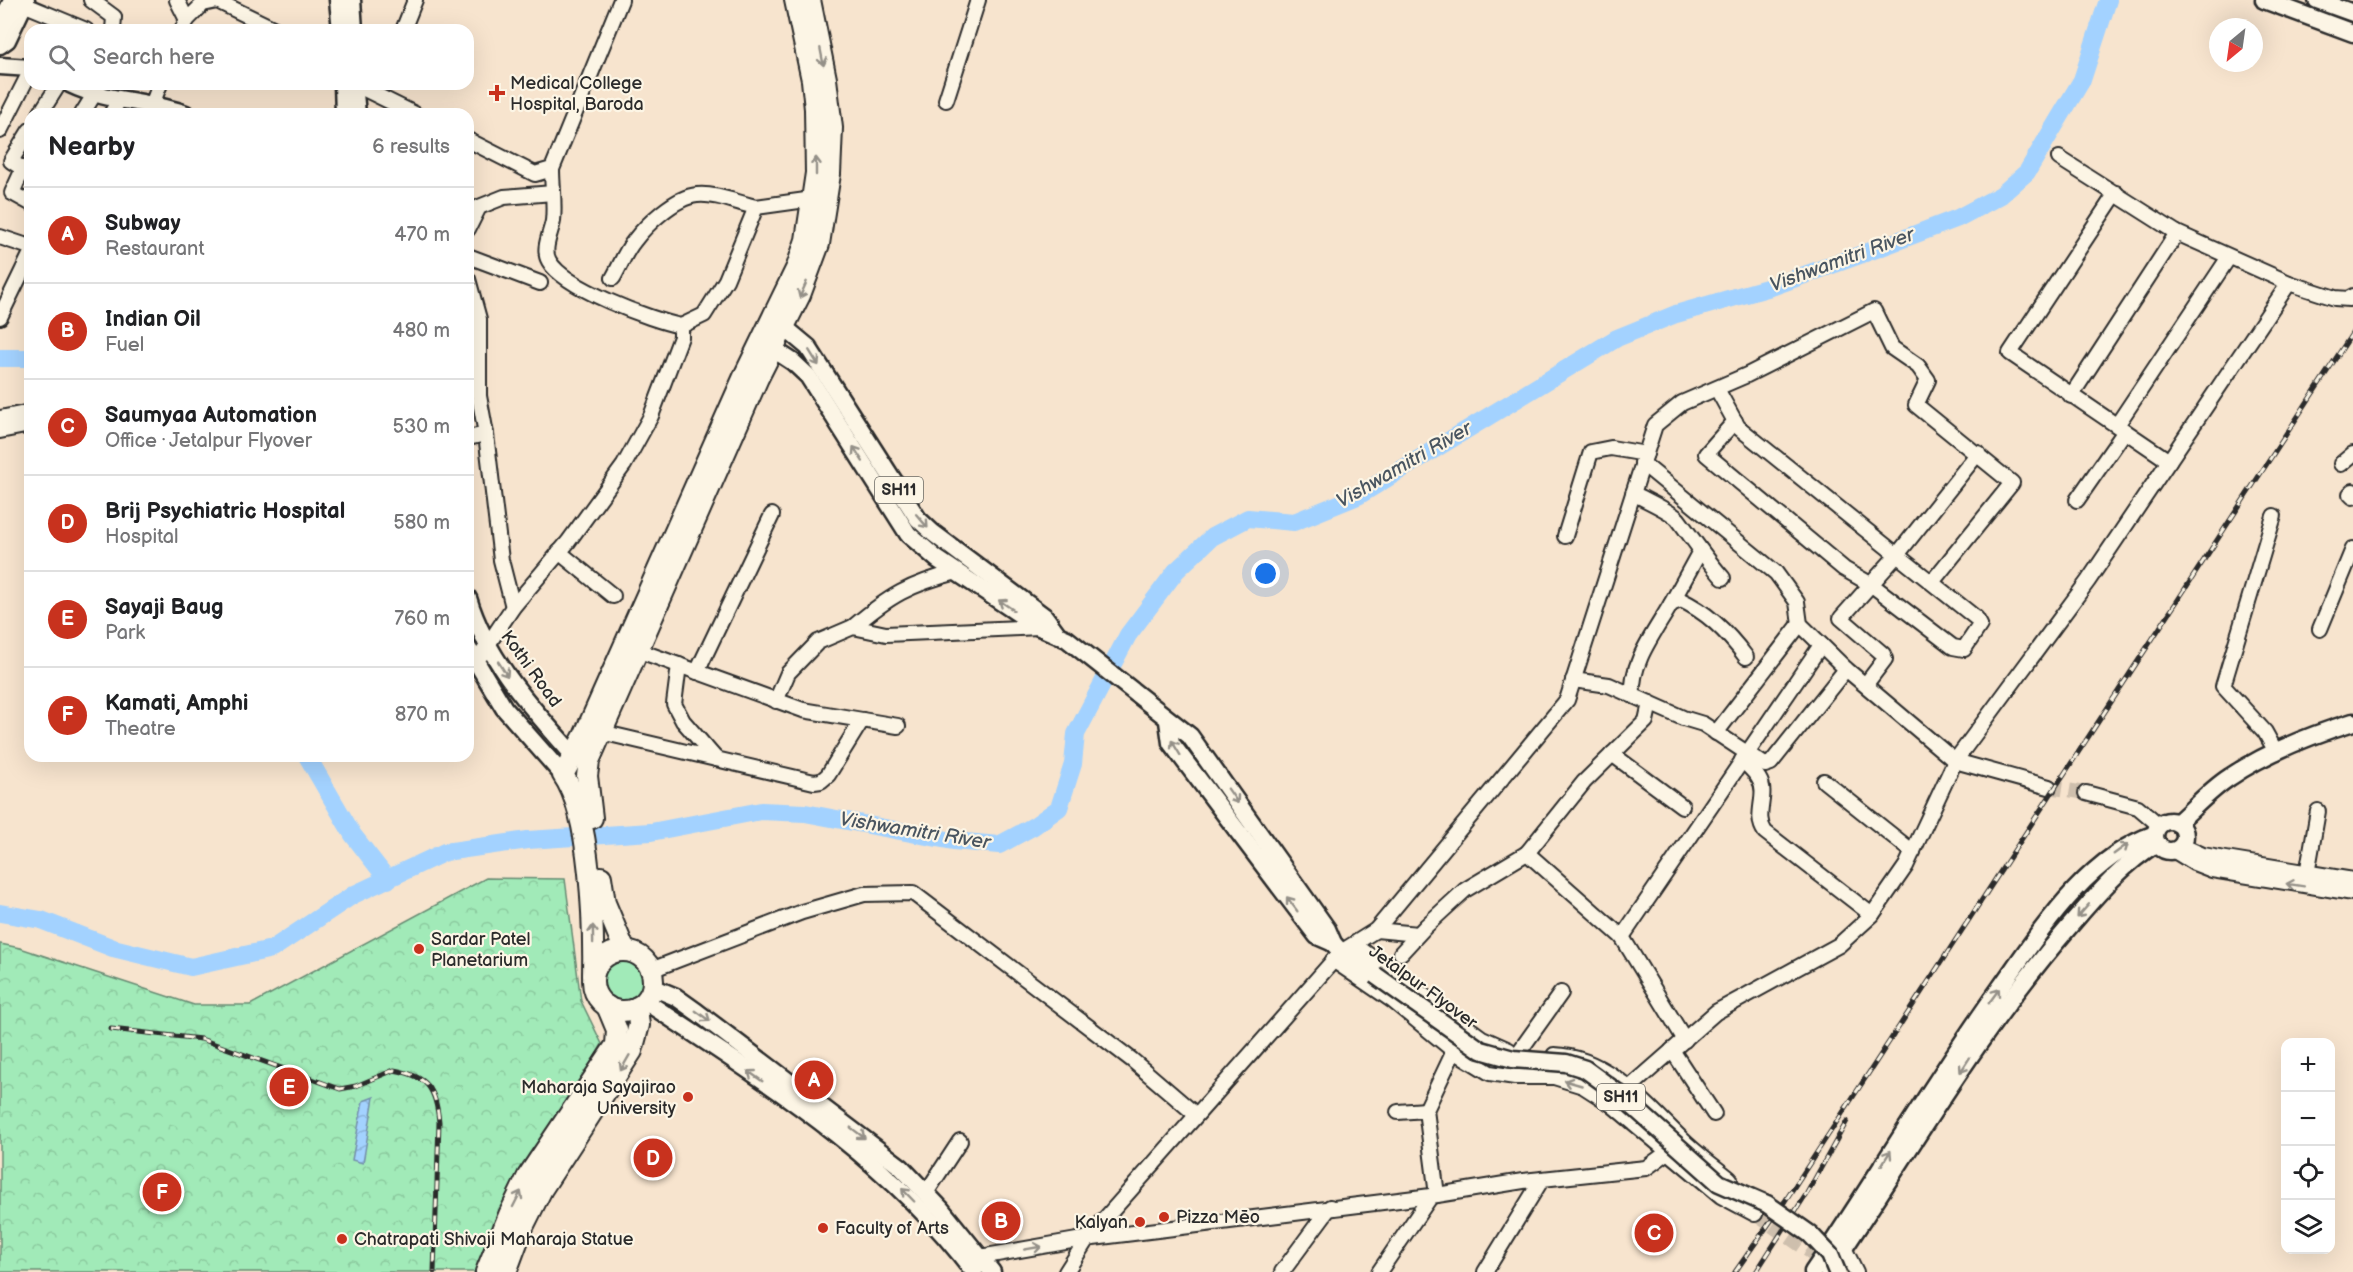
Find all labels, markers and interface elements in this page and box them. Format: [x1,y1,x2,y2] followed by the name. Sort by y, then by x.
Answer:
[2209,18,2263,72] north arrow
[24,24,474,90] search box
[45,41,78,74] icon: search
[93,44,215,71] text: Search here
[817,47,828,67] one-way arrow
[510,73,644,115] place label: Medical College Hospital, Baroda
[488,84,506,102] marker: Medical College Hospital, Baroda
[48,132,135,163] text: Nearby
[372,135,450,159] text: 6 results
[810,157,822,177] one-way arrow
[105,210,181,237] text: Subway
[1766,222,1919,297] water label: Vishwamitri River
[61,223,74,247] text: A
[394,223,450,247] text: 470 m
[105,237,205,261] text: Restaurant
[796,280,808,298] one-way arrow
[105,306,201,333] text: Indian Oil
[60,319,75,343] text: B
[392,319,450,343] text: 480 m
[105,333,144,357] text: Fuel
[809,349,821,366] one-way arrow
[105,402,317,429] text: Saumyaa Automation
[60,415,75,439] text: C
[393,415,450,439] text: 530 m
[1332,416,1477,513] water label: Vishwamitri River
[105,429,312,453] text: Office · Jetalpur Flyover
[851,445,864,462] one-way arrow
[875,477,923,503] road number: SH11
[105,498,345,525] text: Brij Psychiatric Hospital
[61,511,74,535] text: D
[393,511,450,535] text: 580 m
[915,513,928,529] one-way arrow
[105,525,178,549] text: Hospital
[1251,559,1280,588] your location
[105,594,224,621] text: Sayaji Baug
[998,599,1015,611] one-way arrow
[61,607,74,631] text: E
[394,607,450,631] text: 760 m
[105,621,145,645] text: Park
[496,627,566,711] street label: Kothi Road
[497,661,509,677] one-way arrow
[105,690,249,717] text: Kamati, Amphi
[61,703,74,727] text: F
[395,703,450,727] text: 870 m
[105,717,176,741] text: Theatre
[1170,739,1182,756] one-way arrow
[1227,788,1239,804] one-way arrow
[838,807,994,855] water label: Vishwamitri River
[2113,843,2129,855] one-way arrow
[2286,879,2306,890] one-way arrow
[1286,896,1299,912] one-way arrow
[2077,903,2090,919] one-way arrow
[588,924,599,944] one-way arrow
[431,929,531,971] place label: Sardar Patel Planetarium
[1365,941,1482,1034] street label: Jetalpur Flyover
[412,942,426,956] marker: Sardar Patel Planetarium
[1988,988,2000,1005] one-way arrow
[694,1009,710,1022] one-way arrow
[2281,1038,2335,1254] map controls
[2281,1038,2335,1092] button: +
[619,1054,631,1071] one-way arrow
[1958,1056,1970,1073] one-way arrow
[794,1058,834,1102] pin: A
[270,1064,308,1110] pin: E
[748,1069,764,1082] one-way arrow
[521,1077,677,1119] place label: Maharaja Sayajirao University
[1564,1077,1583,1088] one-way arrow
[1597,1084,1645,1110] road number: SH11
[681,1090,695,1104] marker: Maharaja Sayajirao University
[2281,1092,2335,1146] button: −
[850,1127,866,1140] one-way arrow
[634,1136,672,1180] pin: D
[2281,1146,2335,1200] button: locate
[1881,1150,1893,1167] one-way arrow
[142,1170,182,1214] pin: F
[901,1188,916,1203] one-way arrow
[511,1190,523,1208] one-way arrow
[982,1198,1020,1244] pin: B
[2281,1200,2335,1254] button: layers
[1176,1207,1260,1228] place label: Pizza Mēo
[1157,1210,1171,1224] marker: Pizza Mēo
[1634,1210,1674,1256] pin: C
[1074,1212,1128,1233] place label: Kalyan
[1133,1215,1147,1229] marker: Kalyan
[835,1218,949,1239] place label: Faculty of Arts
[816,1221,830,1235] marker: Faculty of Arts
[354,1229,634,1250] place label: Chatrapati Shivaji Maharaja Statue
[335,1232,349,1246] marker: Chatrapati Shivaji Maharaja Statue
[1023,1242,1043,1253] one-way arrow

